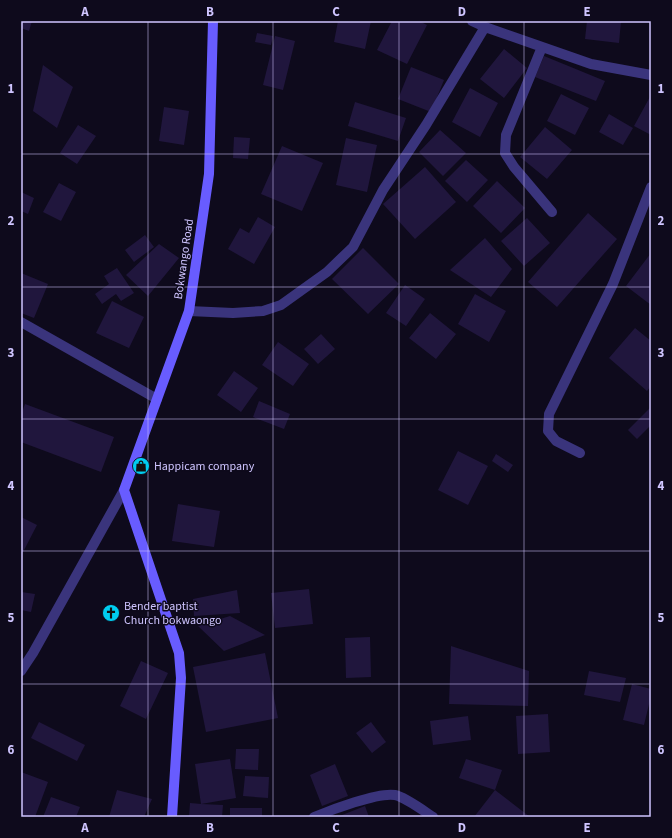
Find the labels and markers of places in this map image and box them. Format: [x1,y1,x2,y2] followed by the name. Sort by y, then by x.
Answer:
[131,456,151,476] shop icon: Happicam company
[154,458,255,475] place label: Happicam company
[124,598,221,629] place label: Bender baptist Church bokwaongo
[101,603,121,623] church icon: Bender baptist Church bokwaongo

